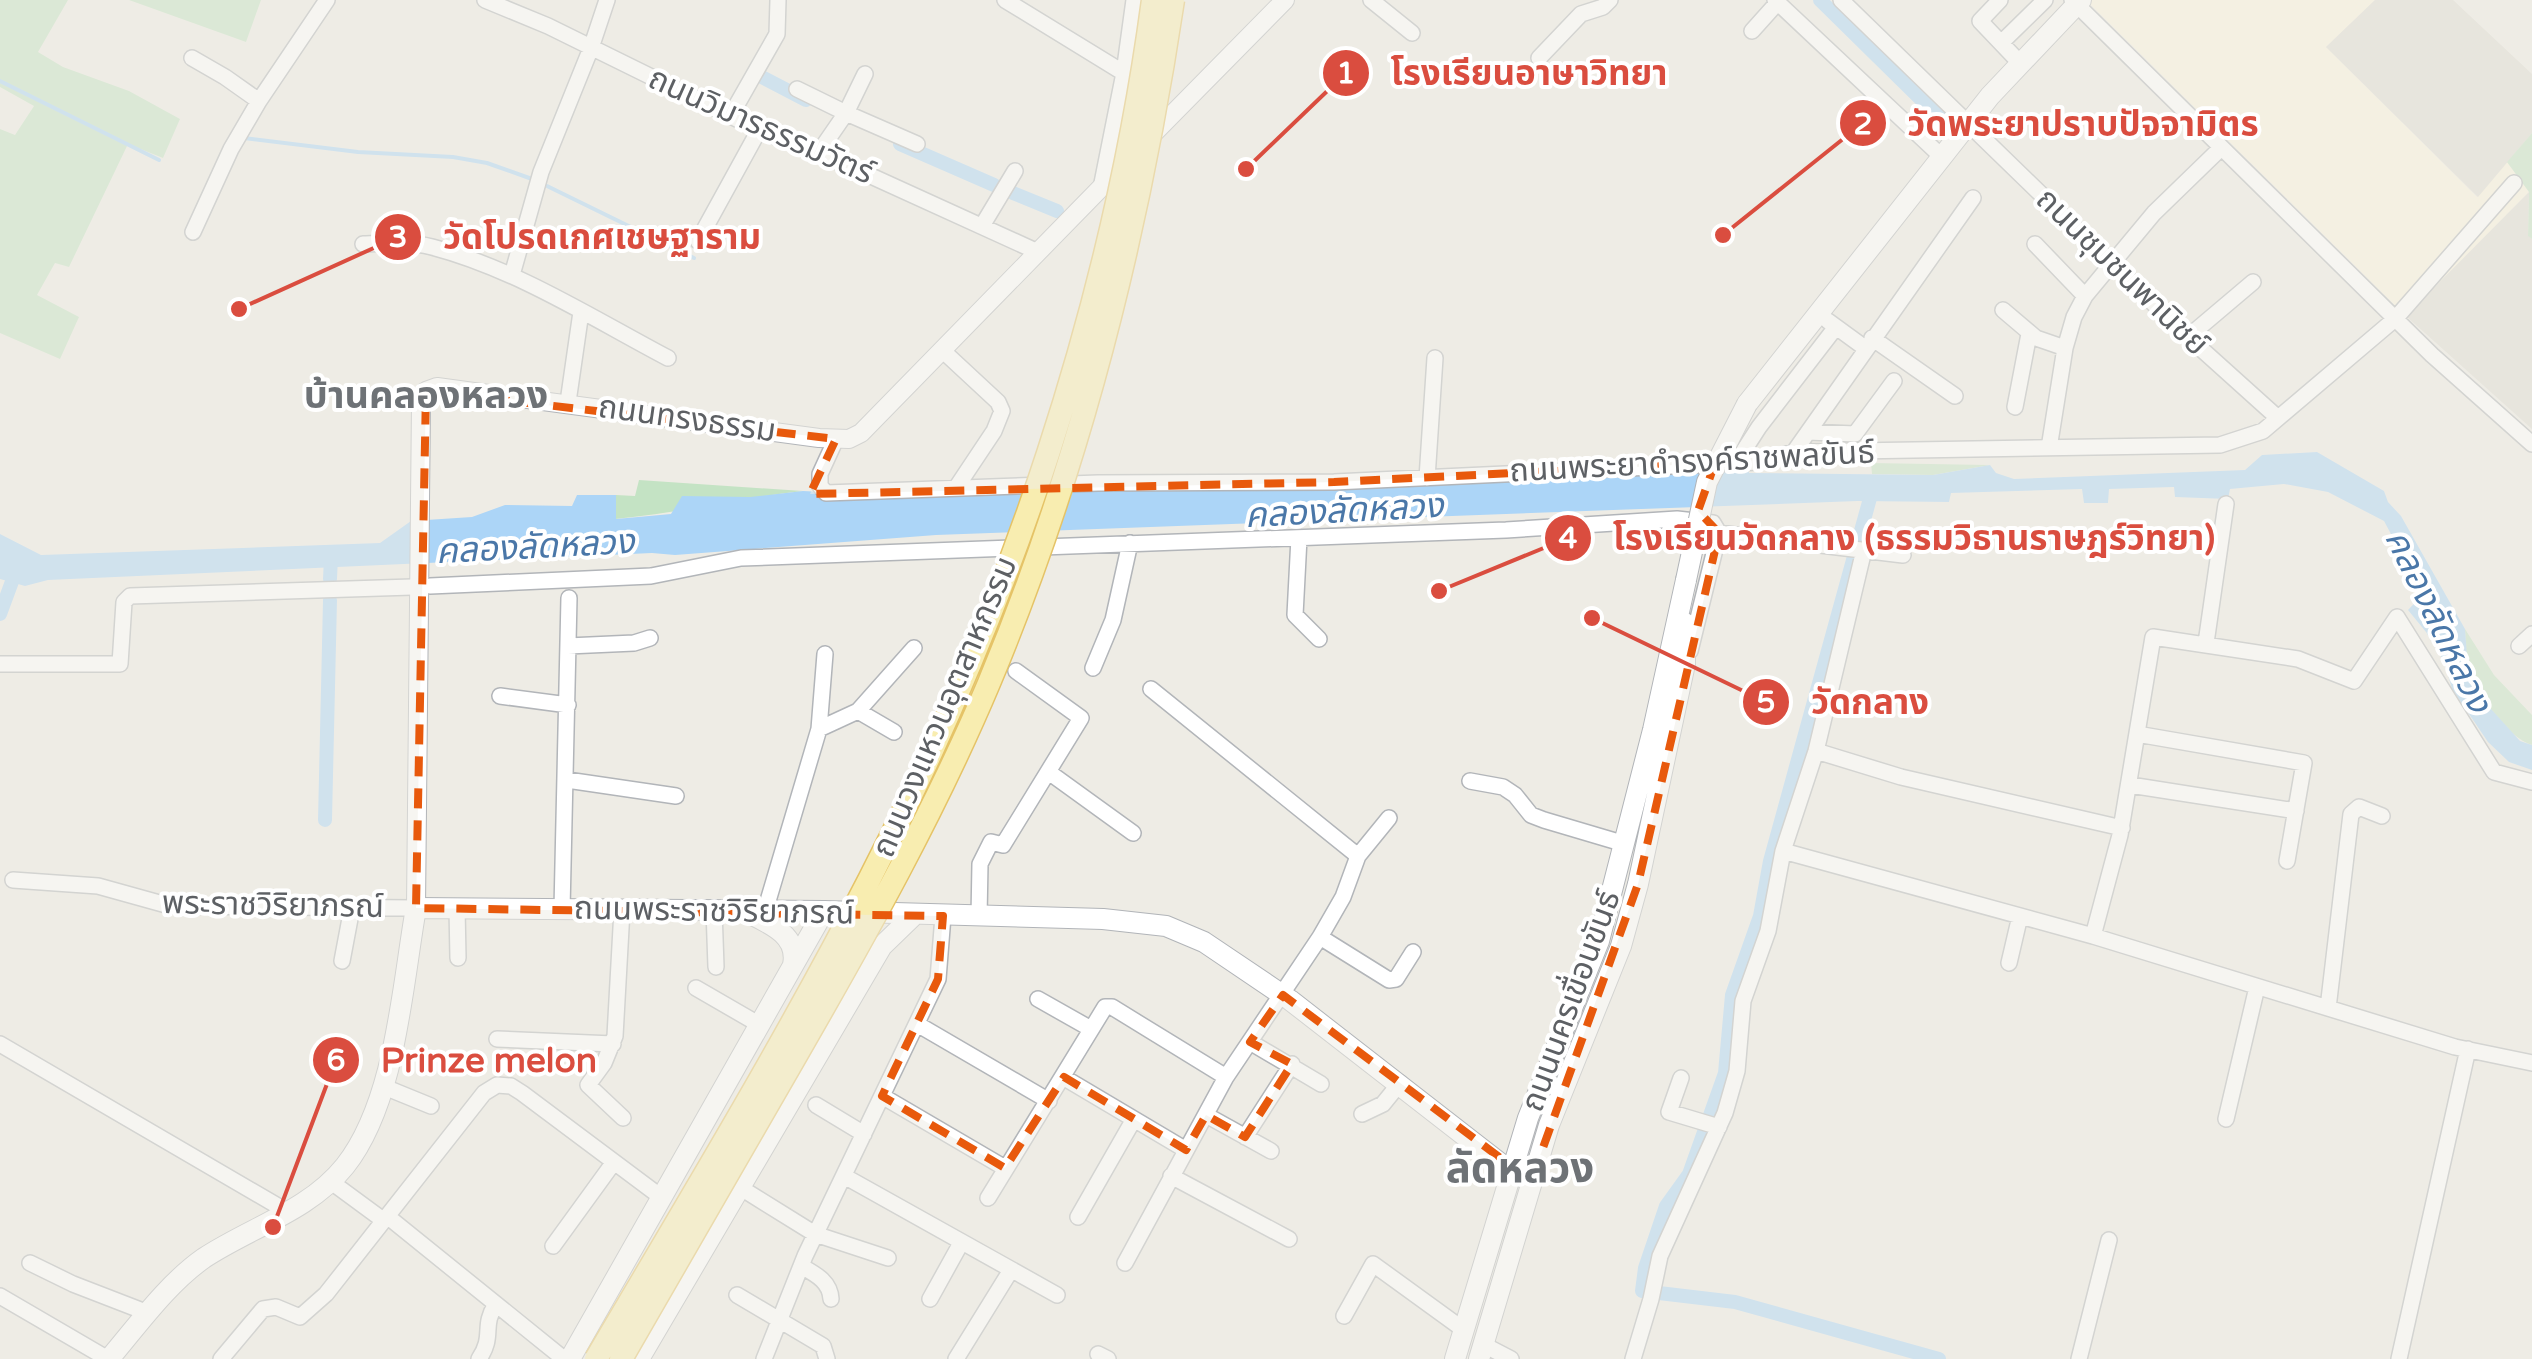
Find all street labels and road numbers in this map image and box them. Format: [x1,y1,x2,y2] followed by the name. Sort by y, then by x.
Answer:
[643,59,881,193] street label: ถนนวิมารธรรมวัตร์
[2028,180,2216,364] street label: ถนนชุมชนพานิชย์
[596,388,778,450] street label: ถนนทรงธรรม
[1508,433,1876,491] street label: ถนนพระยาดำรงค์ราชพลขันธ์
[864,551,1026,863] street label: ถนนวงแหวนอุตสาหกรรม
[1510,883,1629,1117] street label: ถนนนครเขื่อนขันธ์
[162,884,384,926] street label: พระราชวิริยาภรณ์
[573,890,855,932] street label: ถนนพระราชวิริยาภรณ์

